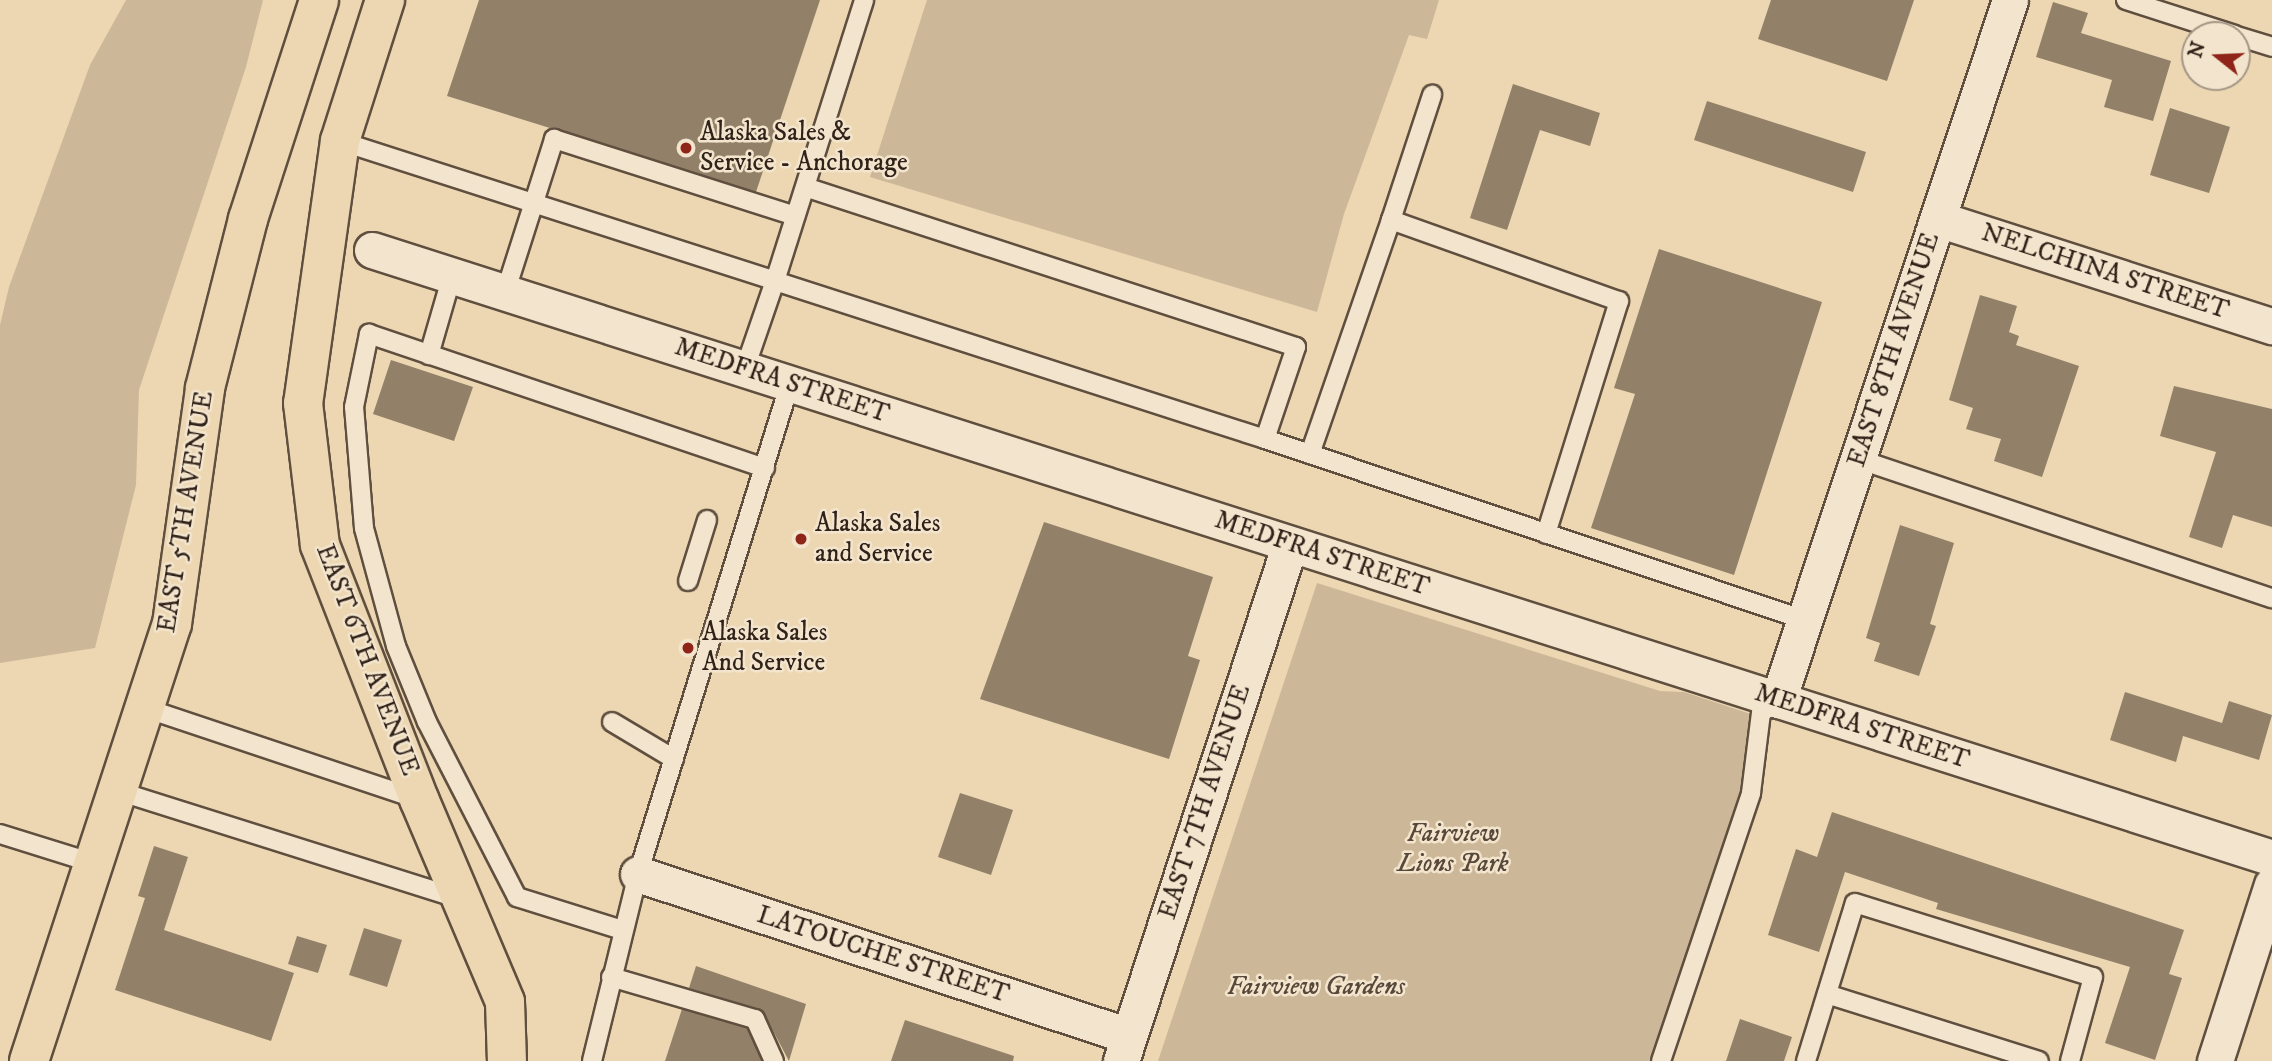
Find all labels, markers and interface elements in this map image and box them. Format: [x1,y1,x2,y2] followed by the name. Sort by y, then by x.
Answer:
[2181,21,2251,91] north arrow
[2184,39,2211,61] text: N
[700,117,908,178] place label: Alaska Sales & Service - Anchorage
[678,140,694,156] marker: Alaska Sales & Service - Anchorage
[1977,217,2233,327] street label: NELCHINA STREET
[1841,229,1947,471] street label: EAST 8TH AVENUE
[671,332,893,430] street label: MEDFRA STREET
[151,389,221,635] street label: EAST 5TH AVENUE
[1211,505,1433,603] street label: MEDFRA STREET
[815,508,940,570] place label: Alaska Sales and Service
[793,531,809,547] marker: Alaska Sales and Service
[309,540,425,780] street label: EAST 6TH AVENUE
[702,617,827,678] place label: Alaska Sales And Service
[680,640,696,656] marker: Alaska Sales And Service
[1751,678,1973,776] street label: MEDFRA STREET
[1152,681,1258,923] street label: EAST 7TH AVENUE
[1397,818,1509,880] park label: Fairview Lions Park
[753,900,1013,1010] street label: LATOUCHE STREET
[1227,971,1405,1003] park label: Fairview Gardens

